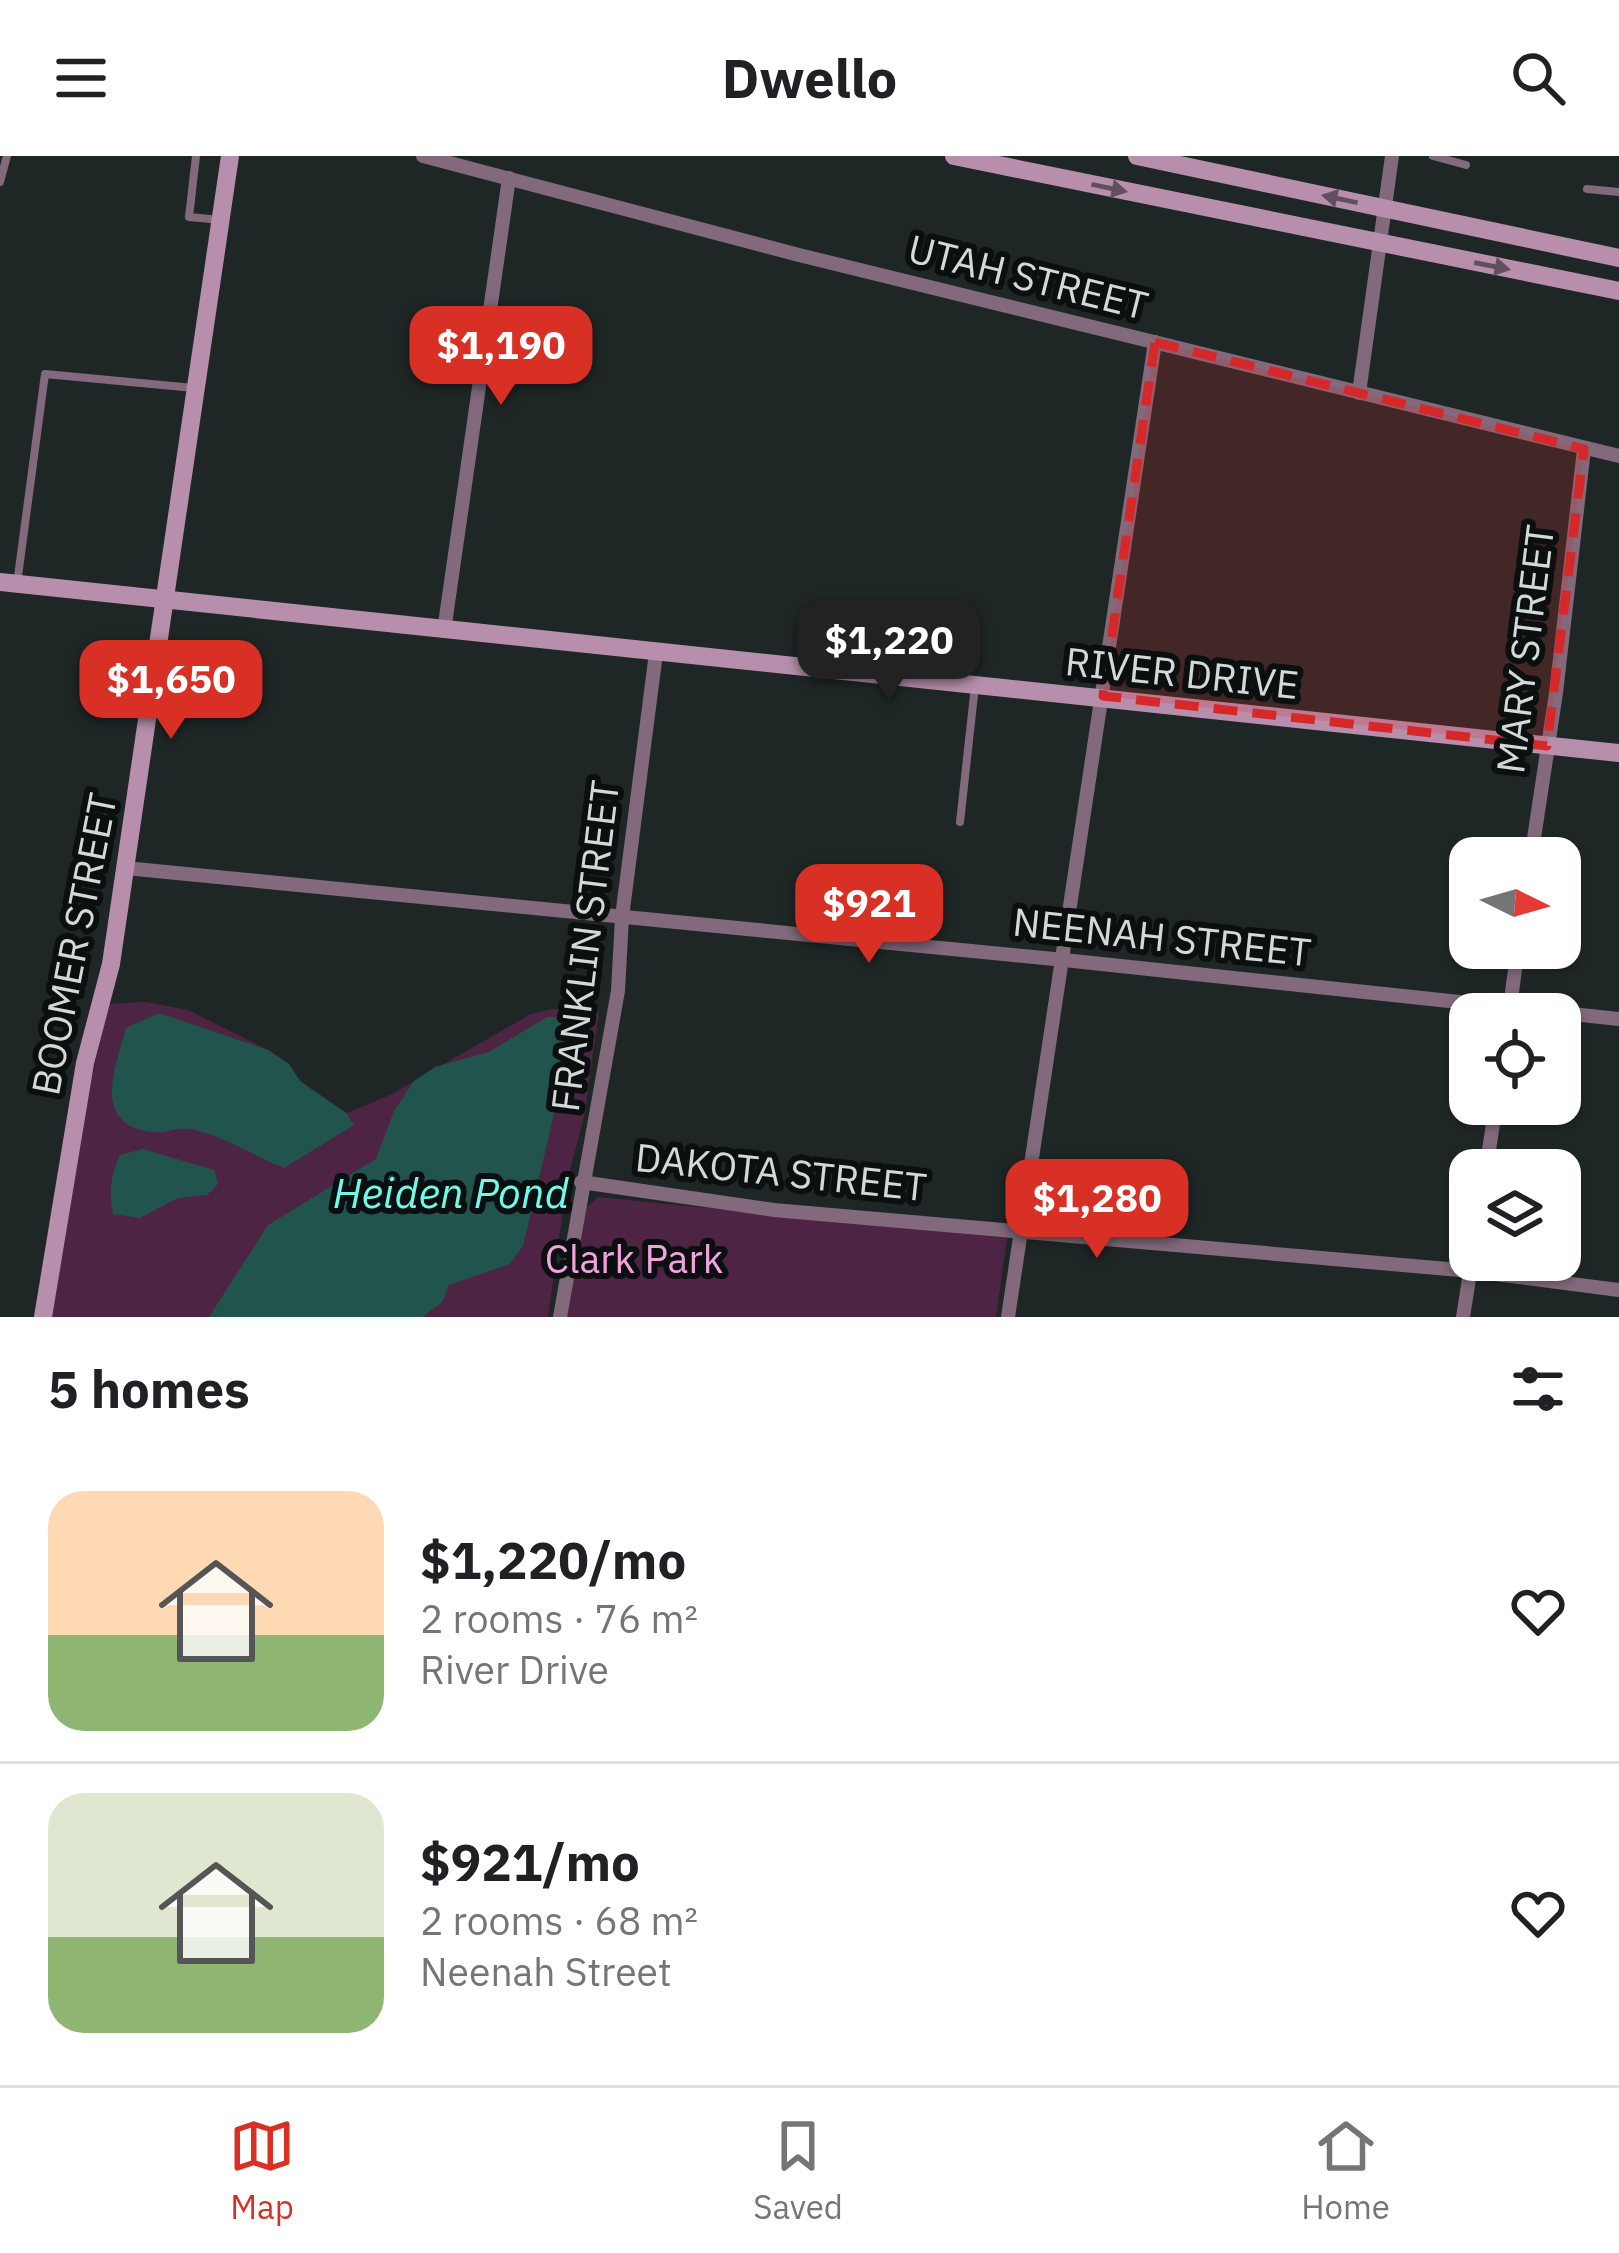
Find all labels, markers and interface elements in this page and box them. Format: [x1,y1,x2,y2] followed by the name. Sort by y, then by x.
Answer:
[722,43,897,113] text: Dwello
[48,45,114,111] icon: menu
[1505,45,1571,111] icon: search
[1091,180,1129,199] one-way arrow
[1321,188,1359,207] one-way arrow
[903,222,1153,331] street label: UTAH STREET
[1473,257,1511,276] one-way arrow
[403,306,599,408] pin: $1,190
[436,319,566,370] text: $1,190
[1484,522,1565,776] street label: MARY STREET
[791,601,987,703] pin: $1,220
[824,614,954,665] text: $1,220
[1063,635,1301,710] street label: RIVER DRIVE
[73,640,269,742] pin: $1,650
[106,653,236,704] text: $1,650
[539,777,630,1114] street label: FRANKLIN STREET
[19,789,128,1099] street label: BOOMER STREET
[1449,837,1581,969] north arrow
[1449,837,1581,1281] map controls
[798,864,940,966] pin: $921
[822,877,916,928] text: $921
[1010,895,1314,978] street label: NEENAH STREET
[1449,993,1581,1125] button: locate
[633,1131,929,1212] street label: DAKOTA STREET
[1449,1149,1581,1281] button: layers
[999,1159,1195,1261] pin: $1,280
[333,1165,570,1220] water label: Heiden Pond
[1032,1172,1162,1223] text: $1,280
[545,1233,723,1284] park label: Clark Park
[48,1356,250,1422] text: 5 homes
[1505,1356,1571,1422] icon: filters
[420,1527,686,1593] text: $1,220/mo
[144,1539,288,1683] icon: home
[1505,1578,1571,1644] icon: heart
[420,1593,698,1644] text: 2 rooms · 76 m²
[420,1644,609,1695] text: River Drive
[420,1829,640,1895] text: $921/mo
[144,1841,288,1985] icon: home
[1505,1880,1571,1946] icon: heart
[420,1895,698,1946] text: 2 rooms · 68 m²
[420,1946,672,1997] text: Neenah Street
[229,2113,295,2228] tab: Map
[753,2113,843,2228] tab: Saved
[1301,2113,1390,2228] tab: Home

